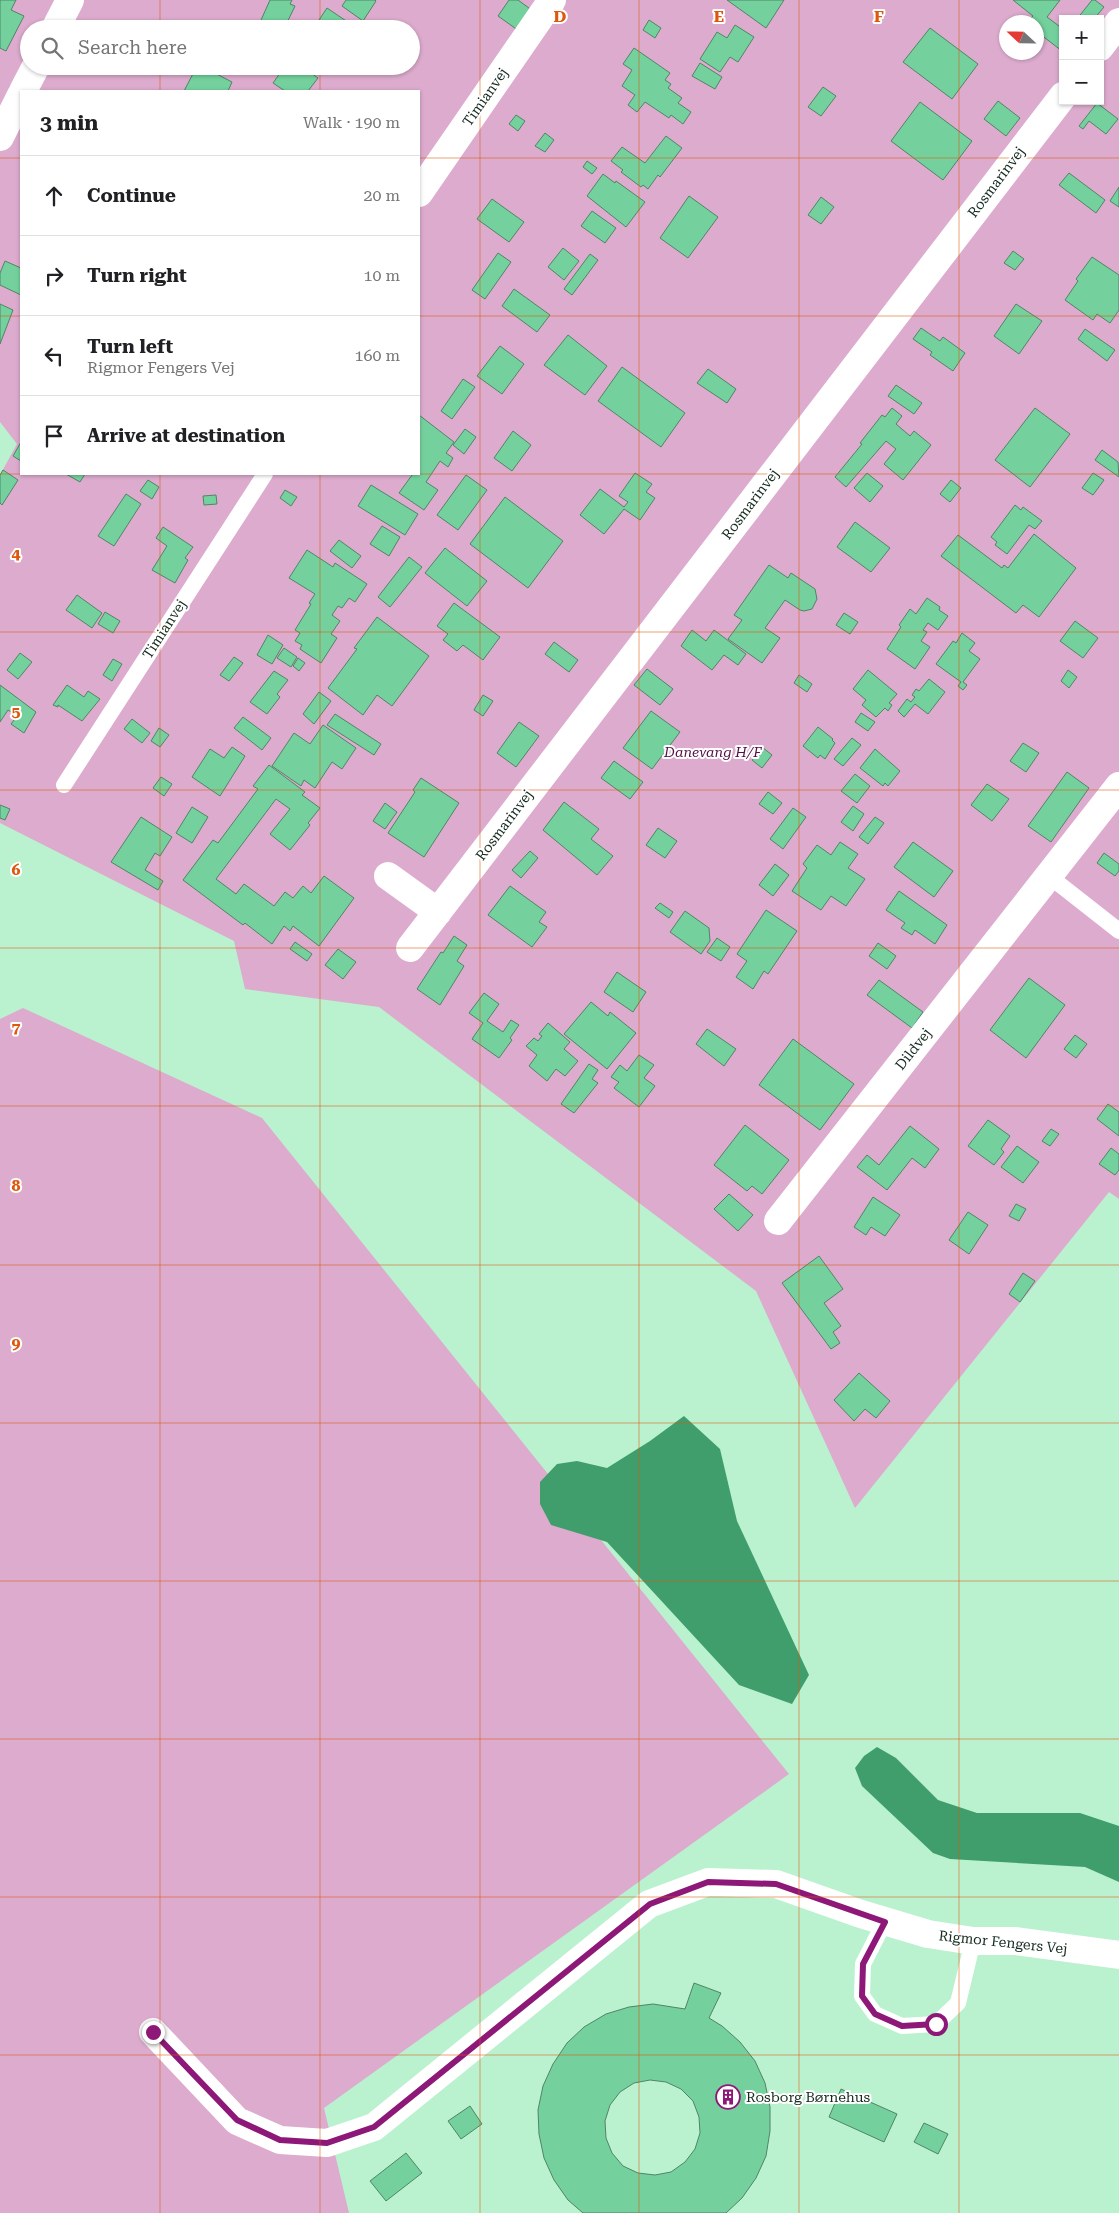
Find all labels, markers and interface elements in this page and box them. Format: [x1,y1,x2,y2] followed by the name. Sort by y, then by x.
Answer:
[554,7,567,26] text: D
[714,7,724,26] text: E
[874,7,884,26] text: F
[999,15,1044,60] north arrow
[1059,15,1104,105] map controls
[1059,15,1104,60] button: +
[20,20,420,75] search box
[38,34,66,62] icon: search
[78,36,187,59] text: Search here
[1059,60,1104,105] button: −
[459,65,511,129] street label: Timianvej
[40,111,98,135] text: 3 min
[303,113,400,132] text: Walk · 190 m
[964,144,1028,220] street label: Rosmarinvej
[40,182,68,210] icon: ahead
[87,184,176,207] text: Continue
[363,186,400,205] text: 20 m
[40,262,68,290] icon: right
[87,264,187,287] text: Turn right
[363,266,400,285] text: 10 m
[87,335,173,358] text: Turn left
[40,342,68,370] icon: left
[354,346,400,365] text: 160 m
[87,358,235,377] text: Rigmor Fengers Vej
[40,422,68,450] icon: arrive
[87,424,285,447] text: Arrive at destination
[718,466,782,542] street label: Rosmarinvej
[12,544,21,563] text: 4
[139,596,189,662] street label: Timianvej
[12,702,21,721] text: 5
[663,744,762,760] park label: Danevang H/F
[472,787,536,863] street label: Rosmarinvej
[12,860,21,879] text: 6
[12,1018,21,1037] text: 7
[892,1025,934,1073] street label: Dildvej
[12,1176,21,1195] text: 8
[12,1334,21,1353] text: 9
[938,1927,1068,1957] street label: Rigmor Fengers Vej
[925,2013,948,2036] route start
[142,2021,165,2044] route end
[715,2084,741,2110] building icon: Rosborg Børnehus
[746,2089,870,2105] place label: Rosborg Børnehus

